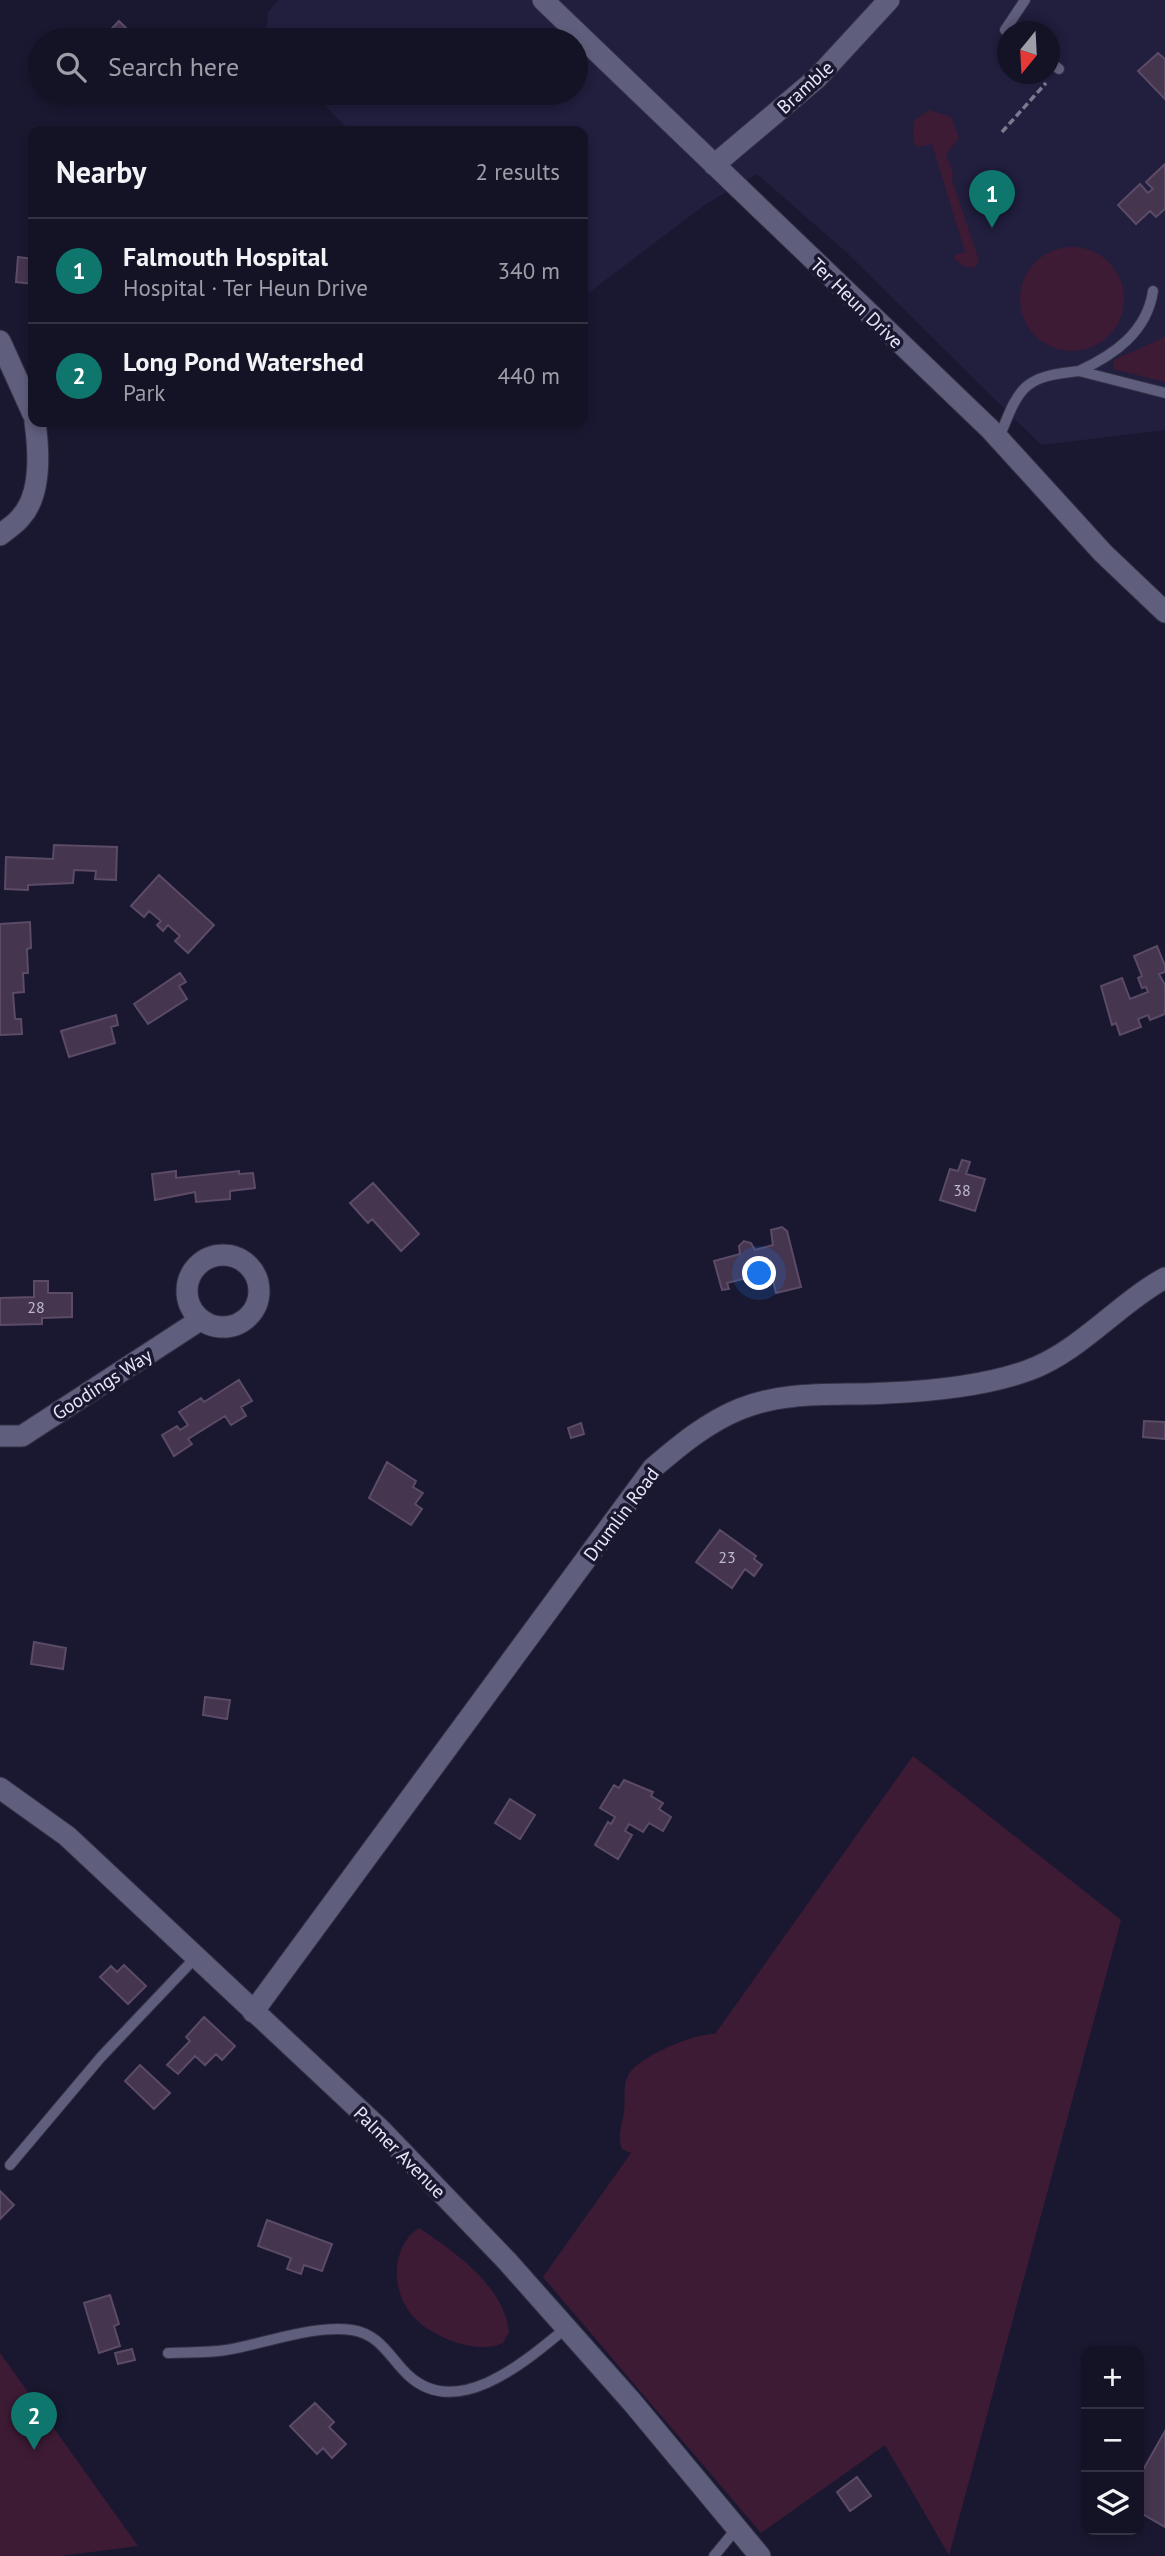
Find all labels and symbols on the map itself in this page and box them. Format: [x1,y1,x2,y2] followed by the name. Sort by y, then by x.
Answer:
[997,21,1060,84] north arrow
[772,55,838,119] street label: Bramble
[969,170,1015,228] pin: 1
[805,253,909,353] street label: Ter Heun Drive
[953,1180,971,1200] house number: 38
[742,1256,776,1290] your location
[27,1297,45,1317] house number: 28
[48,1343,156,1425] street label: Goodings Way
[578,1462,664,1566] street label: Drumlin Road
[718,1547,736,1567] house number: 23
[349,2101,451,2203] street label: Palmer Avenue
[11,2392,57,2450] pin: 2

